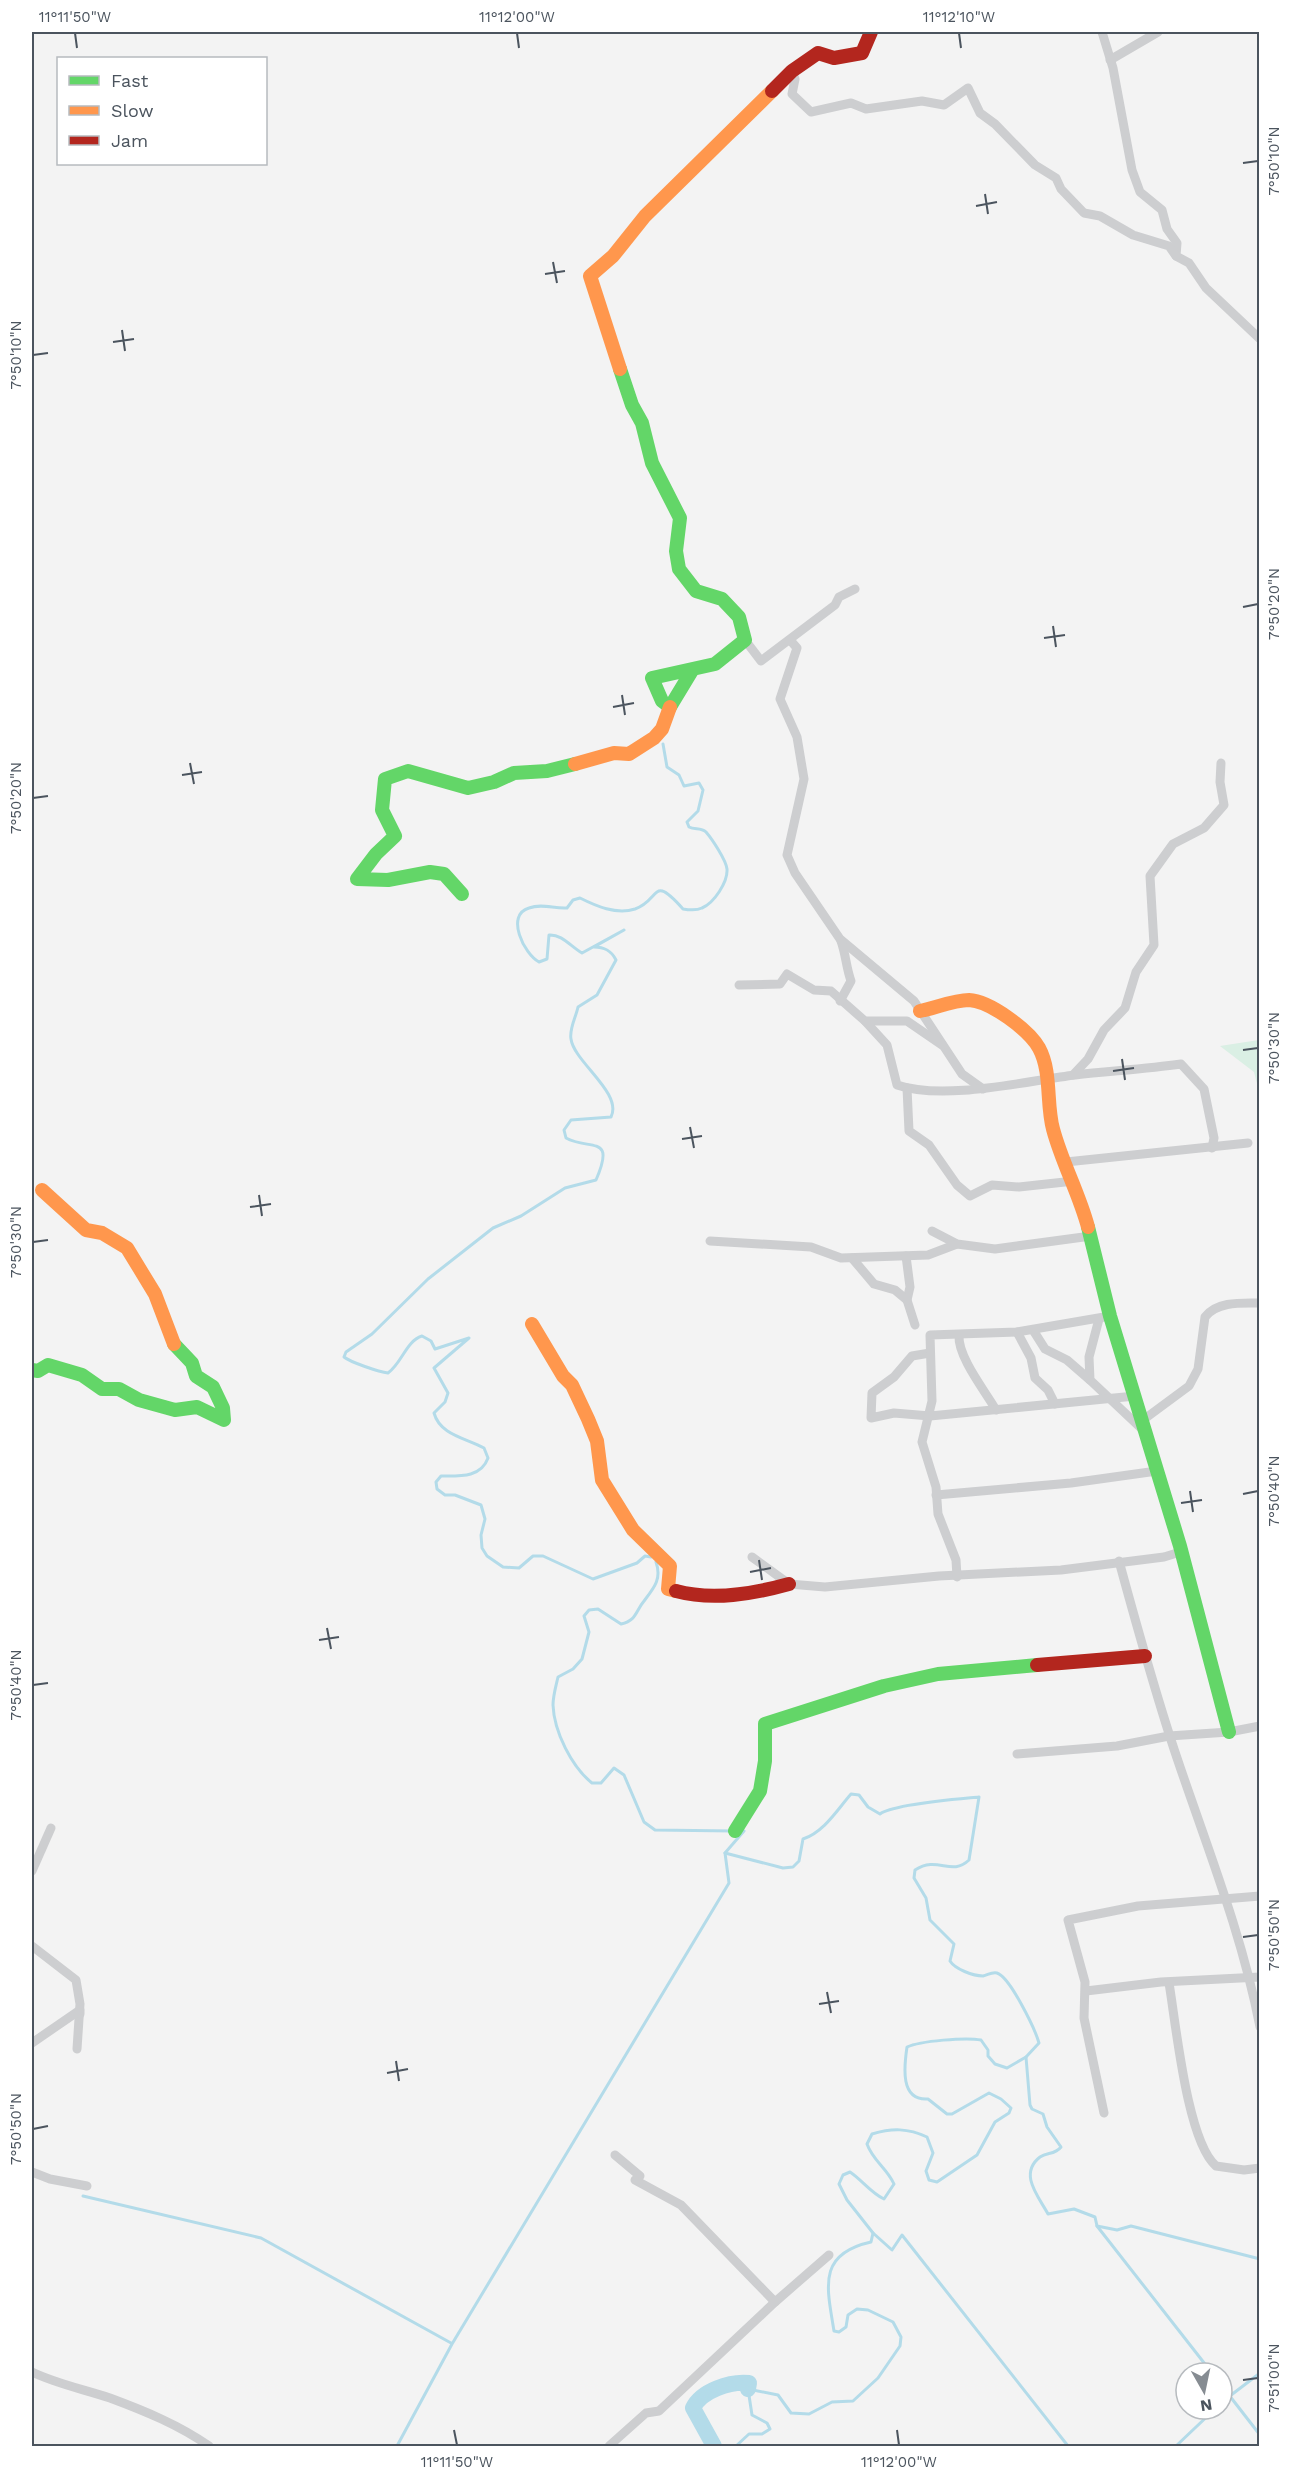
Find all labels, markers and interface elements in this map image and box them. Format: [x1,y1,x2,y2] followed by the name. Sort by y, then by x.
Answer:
[39,8,111,26] text: 11°11'50"W
[479,8,555,26] text: 11°12'00"W
[923,8,995,26] text: 11°12'10"W
[57,57,267,165] legend
[111,70,149,91] text: Fast
[111,100,154,121] text: Slow
[1265,126,1283,196] text: 7°50'10"N
[111,130,148,151] text: Jam
[7,320,25,390] text: 7°50'10"N
[1265,568,1283,640] text: 7°50'20"N
[7,762,25,834] text: 7°50'20"N
[1265,1012,1283,1084] text: 7°50'30"N
[7,1206,25,1278] text: 7°50'30"N
[1265,1455,1283,1527] text: 7°50'40"N
[7,1649,25,1721] text: 7°50'40"N
[1265,1899,1283,1971] text: 7°50'50"N
[7,2093,25,2165] text: 7°50'50"N
[1265,2343,1283,2413] text: 7°51'00"N
[1174,2361,1234,2421] north arrow
[1199,2395,1214,2416] text: N
[421,2453,493,2471] text: 11°11'50"W
[861,2453,937,2471] text: 11°12'00"W

